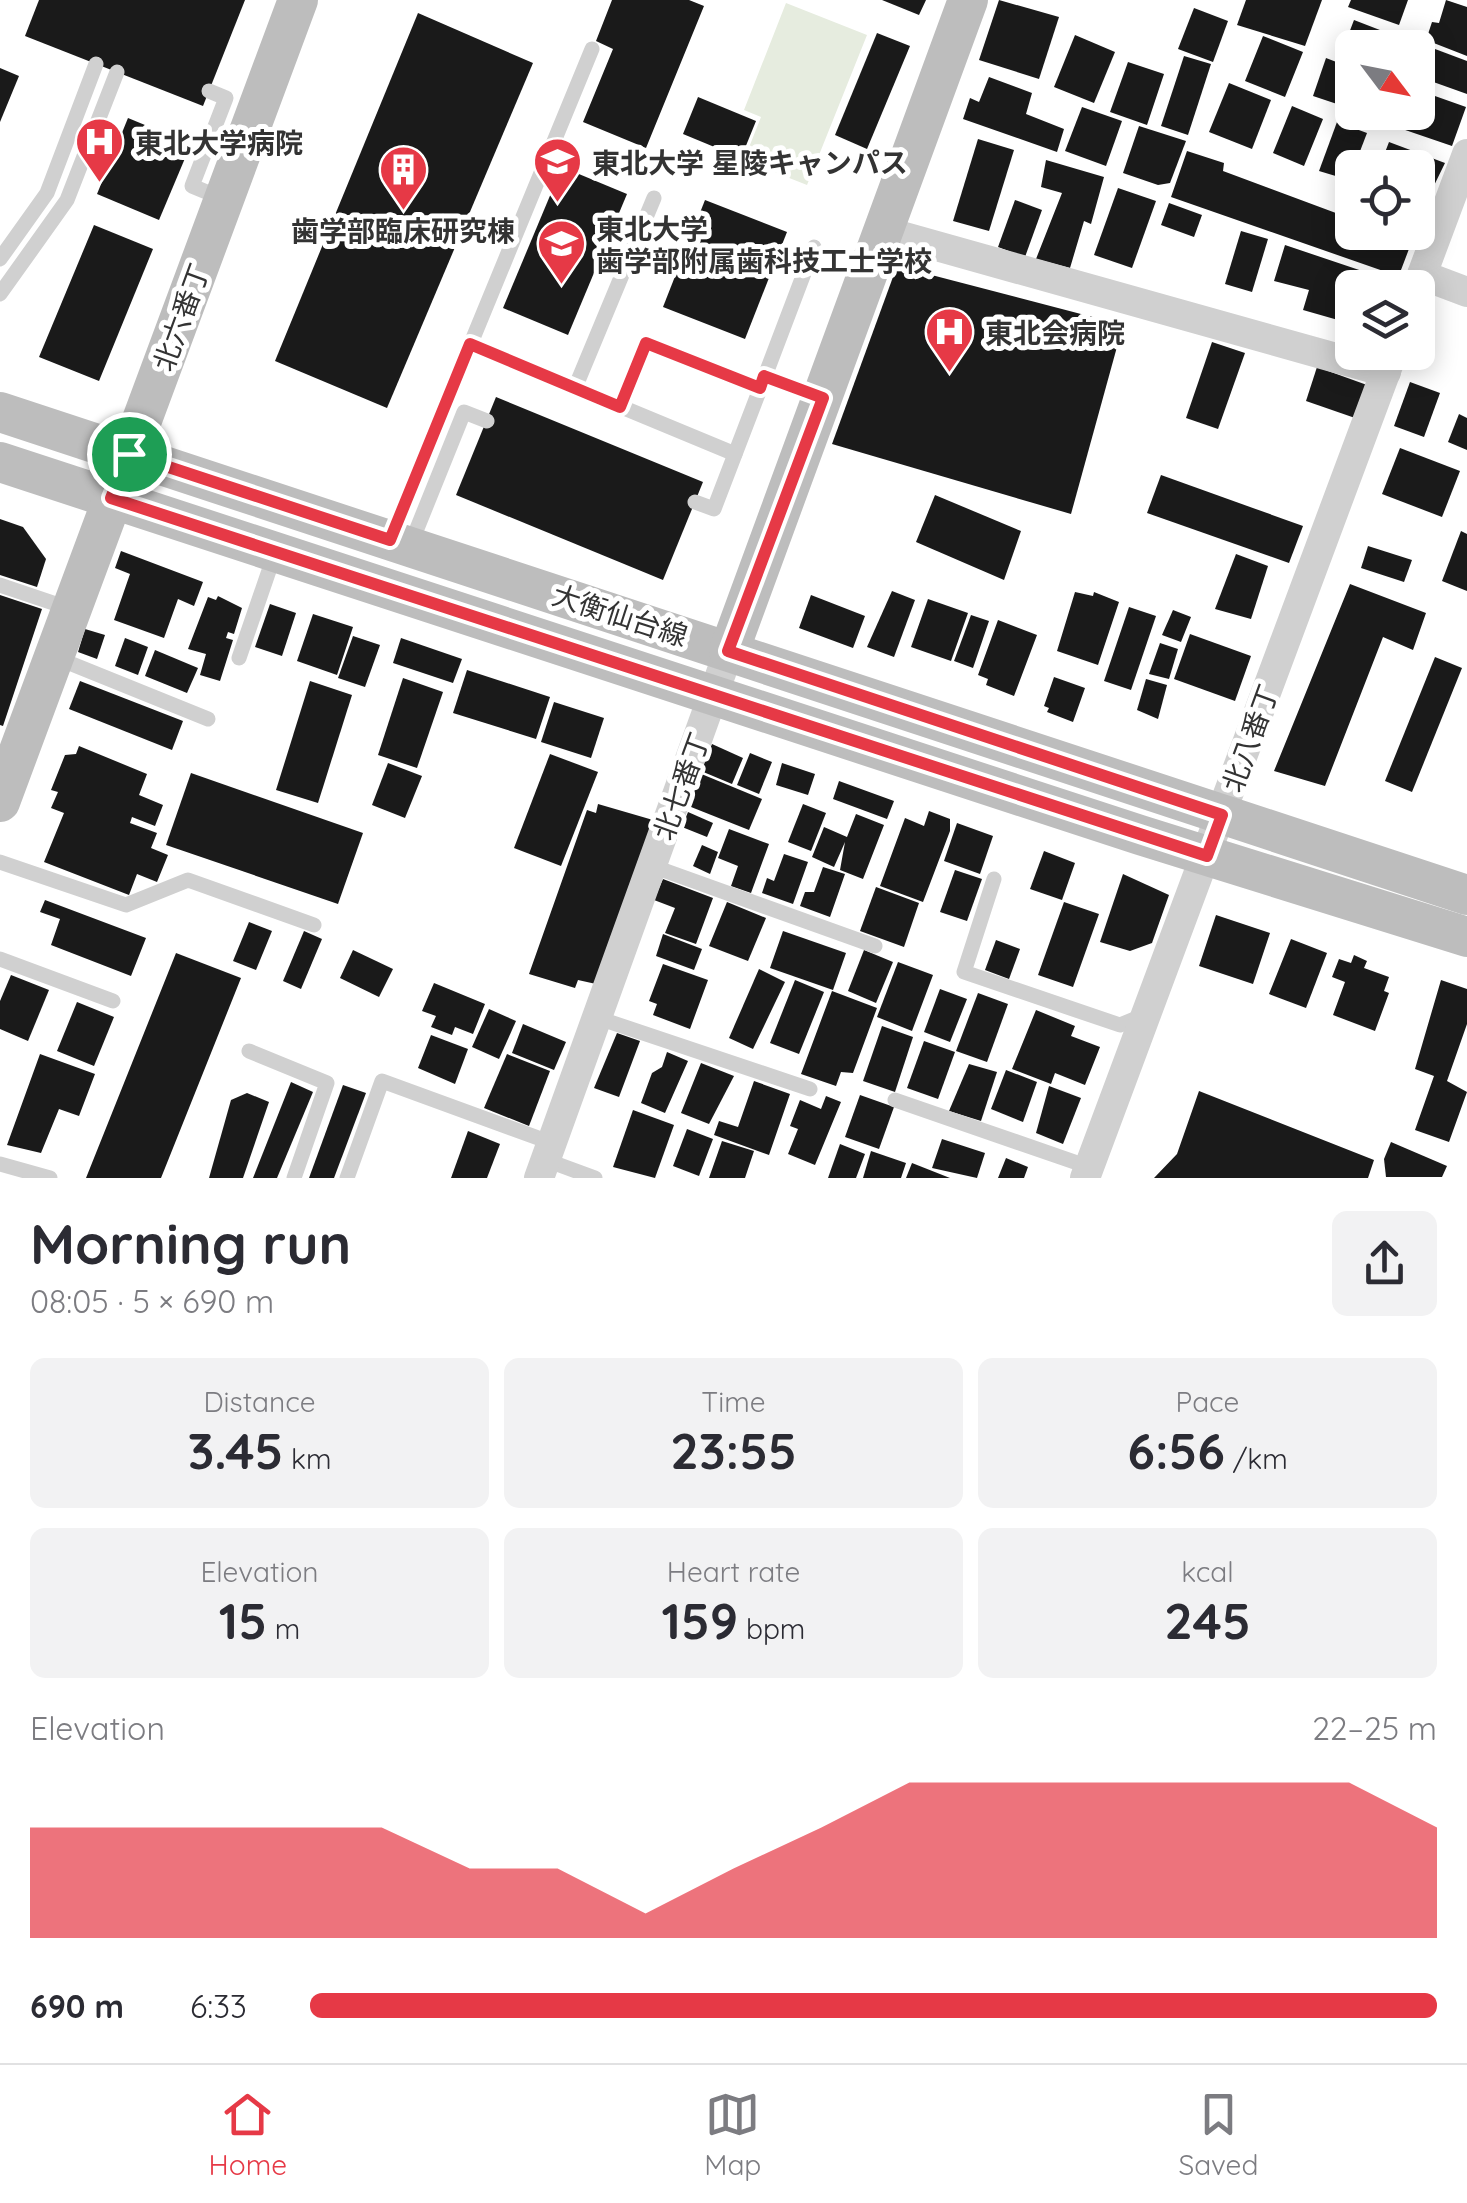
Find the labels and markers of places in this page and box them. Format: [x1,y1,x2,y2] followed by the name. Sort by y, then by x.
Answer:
[74,116,126,184] hospital icon: 東北大学病院
[135,125,303,160] place label: 東北大学病院
[531,136,583,204] school or university icon: 東北大学 星陵キャンパス
[377,144,429,212] building icon: 歯学部臨床研究棟
[592,145,908,180] place label: 東北大学 星陵キャンパス
[596,211,932,278] place label: 東北大学 歯学部附属歯科技工士学校
[291,213,515,248] place label: 歯学部臨床研究棟
[535,218,587,286] school or university icon: 東北大学 歯学部附属歯科技工士学校
[924,306,976,374] hospital icon: 東北会病院
[985,315,1125,350] place label: 東北会病院
[87,412,172,497] pin

